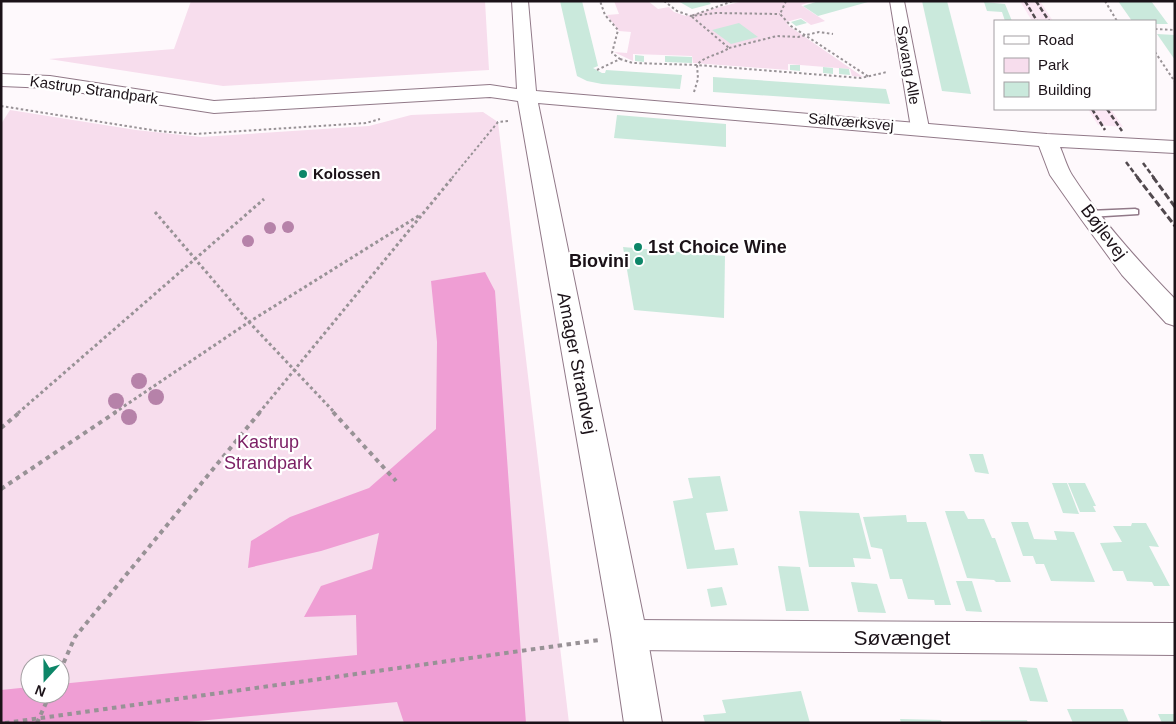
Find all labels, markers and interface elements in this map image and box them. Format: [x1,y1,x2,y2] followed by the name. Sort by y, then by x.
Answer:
[994,20,1156,110] legend
[893,24,924,106] street label: Søvang Alle
[1038,31,1074,48] text: Road
[1038,56,1069,73] text: Park
[29,72,160,107] street label: Kastrup Strandpark
[1038,81,1091,98] text: Building
[808,109,895,134] street label: Saltværksvej
[313,165,381,182] place label: Kolossen
[297,168,309,180] marker: Kolossen
[1077,200,1131,264] street label: Bøjlevej
[648,237,787,257] place label: 1st Choice Wine
[632,241,644,253] marker: 1st Choice Wine
[569,251,629,271] place label: Biovini
[633,255,645,267] marker: Biovini
[553,290,601,436] street label: Amager Strandvej
[224,432,313,473] park label: Kastrup Strandpark
[854,626,951,649] street label: Søvænget
[20,654,70,704] north arrow
[33,682,48,700] text: N

